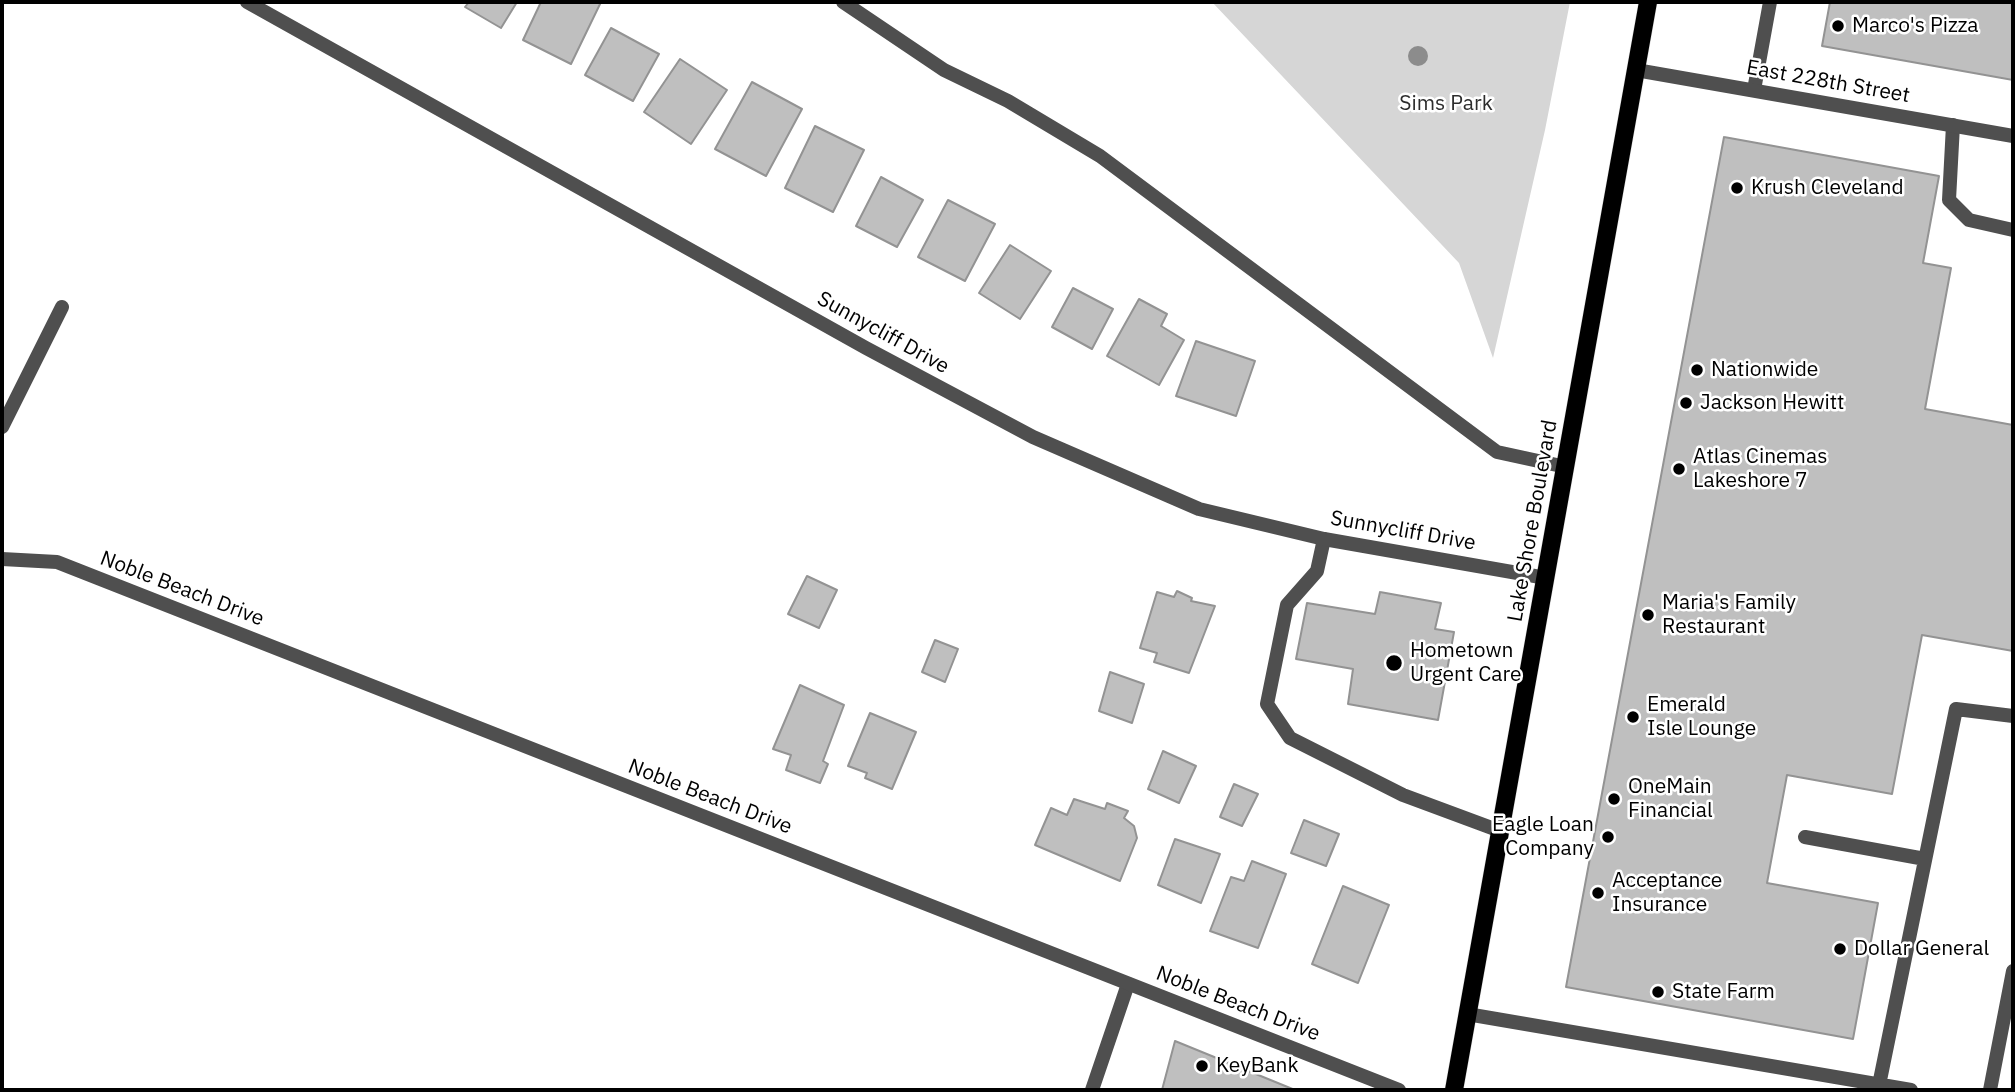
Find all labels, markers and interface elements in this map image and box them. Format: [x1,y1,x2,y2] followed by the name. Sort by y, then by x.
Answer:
[1852,13,1979,39] place label: Marco's Pizza
[1830,18,1846,34] marker: Marco's Pizza
[1744,55,1912,109] street label: East 228th Street
[1399,91,1493,117] park label: Sims Park
[1751,175,1904,201] place label: Krush Cleveland
[1729,180,1745,196] marker: Krush Cleveland
[813,286,953,380] street label: Sunnycliff Drive
[1711,357,1818,383] place label: Nationwide
[1689,362,1705,378] marker: Nationwide
[1700,390,1844,416] place label: Jackson Hewitt
[1678,395,1694,411] marker: Jackson Hewitt
[1503,418,1563,624] street label: Lake Shore Boulevard
[1693,444,1827,494] place label: Atlas Cinemas Lakeshore 7
[1671,461,1687,477] marker: Atlas Cinemas Lakeshore 7
[1328,506,1478,556] street label: Sunnycliff Drive
[96,546,268,632] street label: Noble Beach Drive
[1662,590,1796,640] place label: Maria's Family Restaurant
[1640,607,1656,623] marker: Maria's Family Restaurant
[1410,638,1522,688] place label: Hometown Urgent Care
[1384,653,1404,673] marker: Hometown Urgent Care
[1647,692,1756,742] place label: Emerald Isle Lounge
[1625,709,1641,725] marker: Emerald Isle Lounge
[624,754,796,840] street label: Noble Beach Drive
[1628,774,1713,824] place label: OneMain Financial
[1606,791,1622,807] marker: OneMain Financial
[1492,812,1594,862] place label: Eagle Loan Company
[1600,829,1616,845] marker: Eagle Loan Company
[1612,868,1722,918] place label: Acceptance Insurance
[1590,885,1606,901] marker: Acceptance Insurance
[1854,936,1989,962] place label: Dollar General
[1832,941,1848,957] marker: Dollar General
[1152,961,1324,1047] street label: Noble Beach Drive
[1672,979,1775,1005] place label: State Farm
[1650,984,1666,1000] marker: State Farm
[1216,1053,1299,1079] place label: KeyBank
[1194,1058,1210,1074] marker: KeyBank

